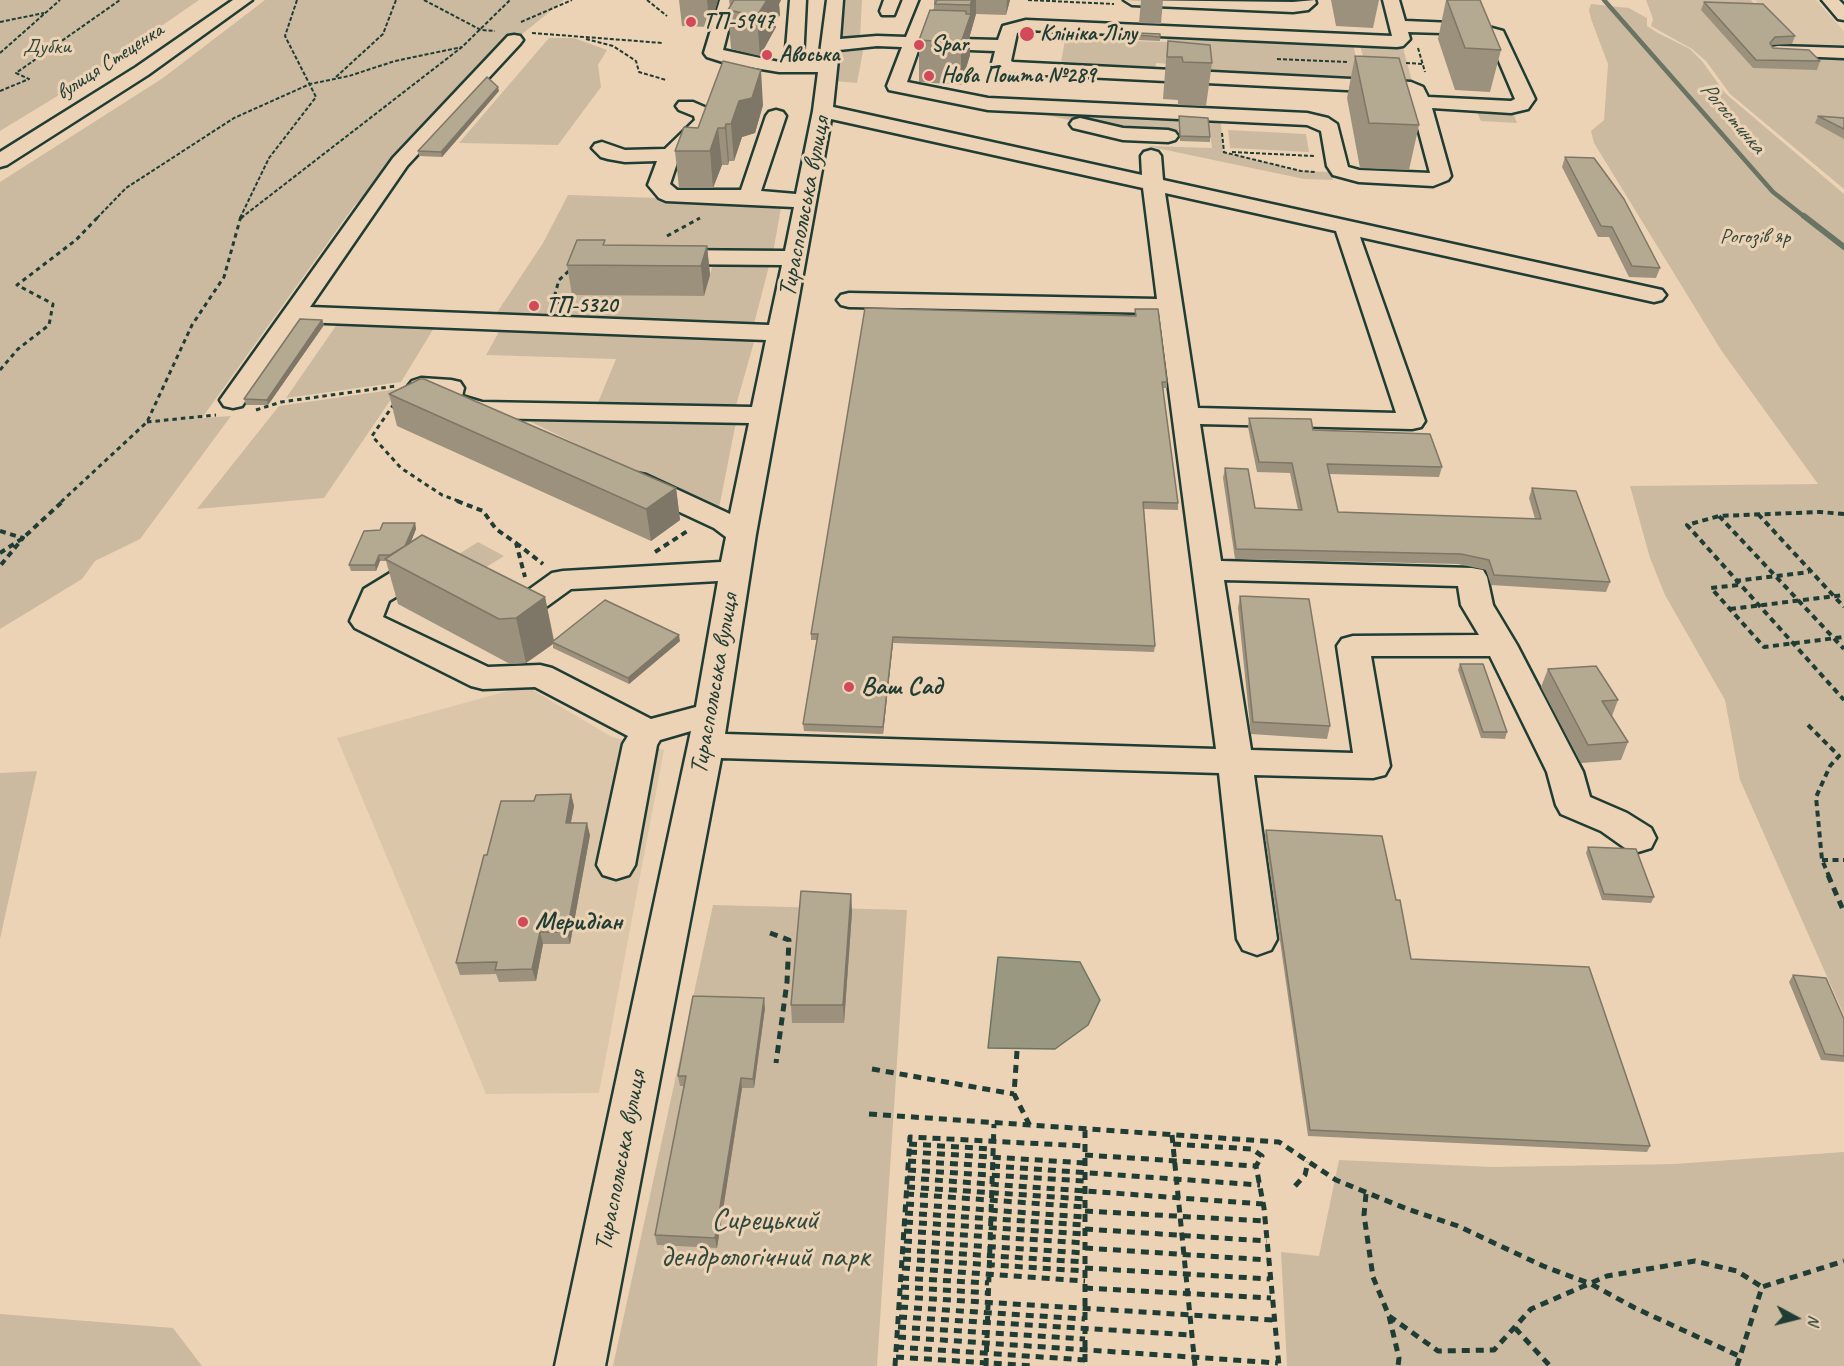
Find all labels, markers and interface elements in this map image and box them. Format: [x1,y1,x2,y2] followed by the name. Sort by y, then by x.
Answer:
[703,9,774,35] place label: ТП-5947
[684,15,698,29] marker: ТП-5947
[51,18,169,106] street label: вулиця Стеценка
[1040,21,1137,47] place label: Клініка Лілу
[1018,25,1036,43] marker: Клініка Лілу
[931,32,968,58] place label: Spar
[23,34,71,60] park label: Дубки
[912,38,926,52] marker: Spar
[779,42,840,68] place label: Авоська
[760,48,774,62] marker: Авоська
[941,63,1095,89] place label: Нова Пошта №289
[922,69,936,83] marker: Нова Пошта №289
[1694,77,1770,159] water label: Рогостинка
[772,114,838,300] street label: Тираспольська вулиця
[1720,224,1790,250] park label: Рогозів яр
[546,293,617,319] place label: ТП-5320
[527,299,541,313] marker: ТП-5320
[684,591,746,777] street label: Тираспольська вулиця
[861,671,942,703] place label: Ваш Сад
[842,680,856,694] marker: Ваш Сад
[535,906,622,938] place label: Меридіан
[516,915,530,929] marker: Меридіан
[588,1068,654,1254] street label: Тираспольська вулиця
[660,1202,870,1277] park label: Сирецький дендрологічний парк
[1766,1288,1826,1348] north arrow
[1803,1314,1824,1326] text: N

